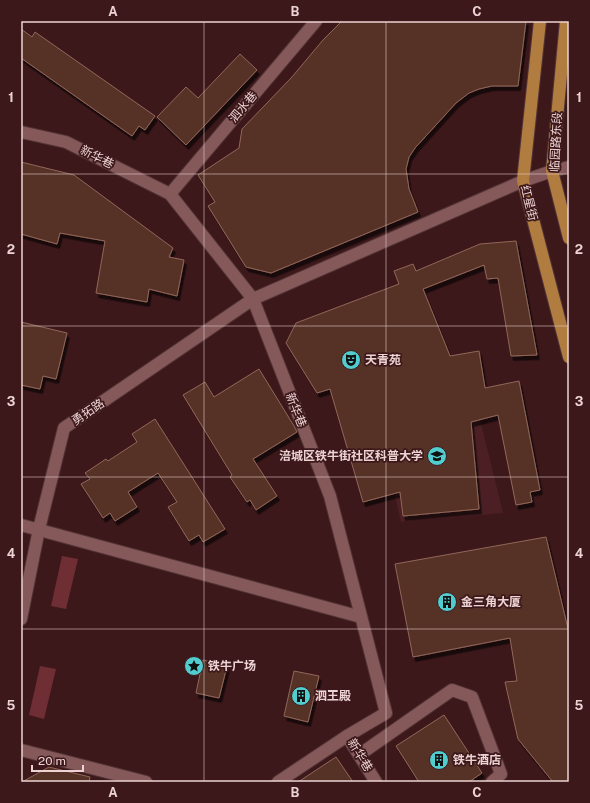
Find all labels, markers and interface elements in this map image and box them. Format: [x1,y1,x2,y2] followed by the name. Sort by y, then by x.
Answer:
[108,4,118,19] text: A
[291,4,300,19] text: B
[472,4,482,19] text: C
[226,89,260,125] street label: 泗水巷
[8,90,14,105] text: 1
[576,90,582,105] text: 1
[547,112,565,172] street label: 临园路东段
[78,143,116,171] street label: 新华巷
[518,184,540,222] street label: 红星街
[7,242,15,257] text: 2
[575,242,583,257] text: 2
[340,349,362,371] theatre icon: 天青苑
[365,353,401,367] place label: 天青苑
[283,391,309,429] street label: 新华巷
[7,394,16,409] text: 3
[575,394,584,409] text: 3
[69,396,107,428] street label: 勇拓路
[426,445,448,467] school or university icon: 涪城区铁牛街社区科普大学
[279,449,423,463] place label: 涪城区铁牛街社区科普大学
[7,546,16,561] text: 4
[575,546,584,561] text: 4
[436,591,458,613] building icon: 金三角大厦
[461,595,521,609] place label: 金三角大厦
[183,655,205,677] place icon: 铁牛广场
[208,659,256,673] place label: 铁牛广场
[290,685,312,707] building icon: 泗王殿
[315,689,351,703] place label: 泗王殿
[7,698,16,713] text: 5
[575,698,584,713] text: 5
[345,736,375,774] street label: 新华巷
[32,747,83,773] scale bar
[428,749,450,771] building icon: 铁牛酒店
[453,753,501,767] place label: 铁牛酒店
[38,754,66,768] text: 20 m
[108,785,118,800] text: A
[291,785,300,800] text: B
[472,785,482,800] text: C

